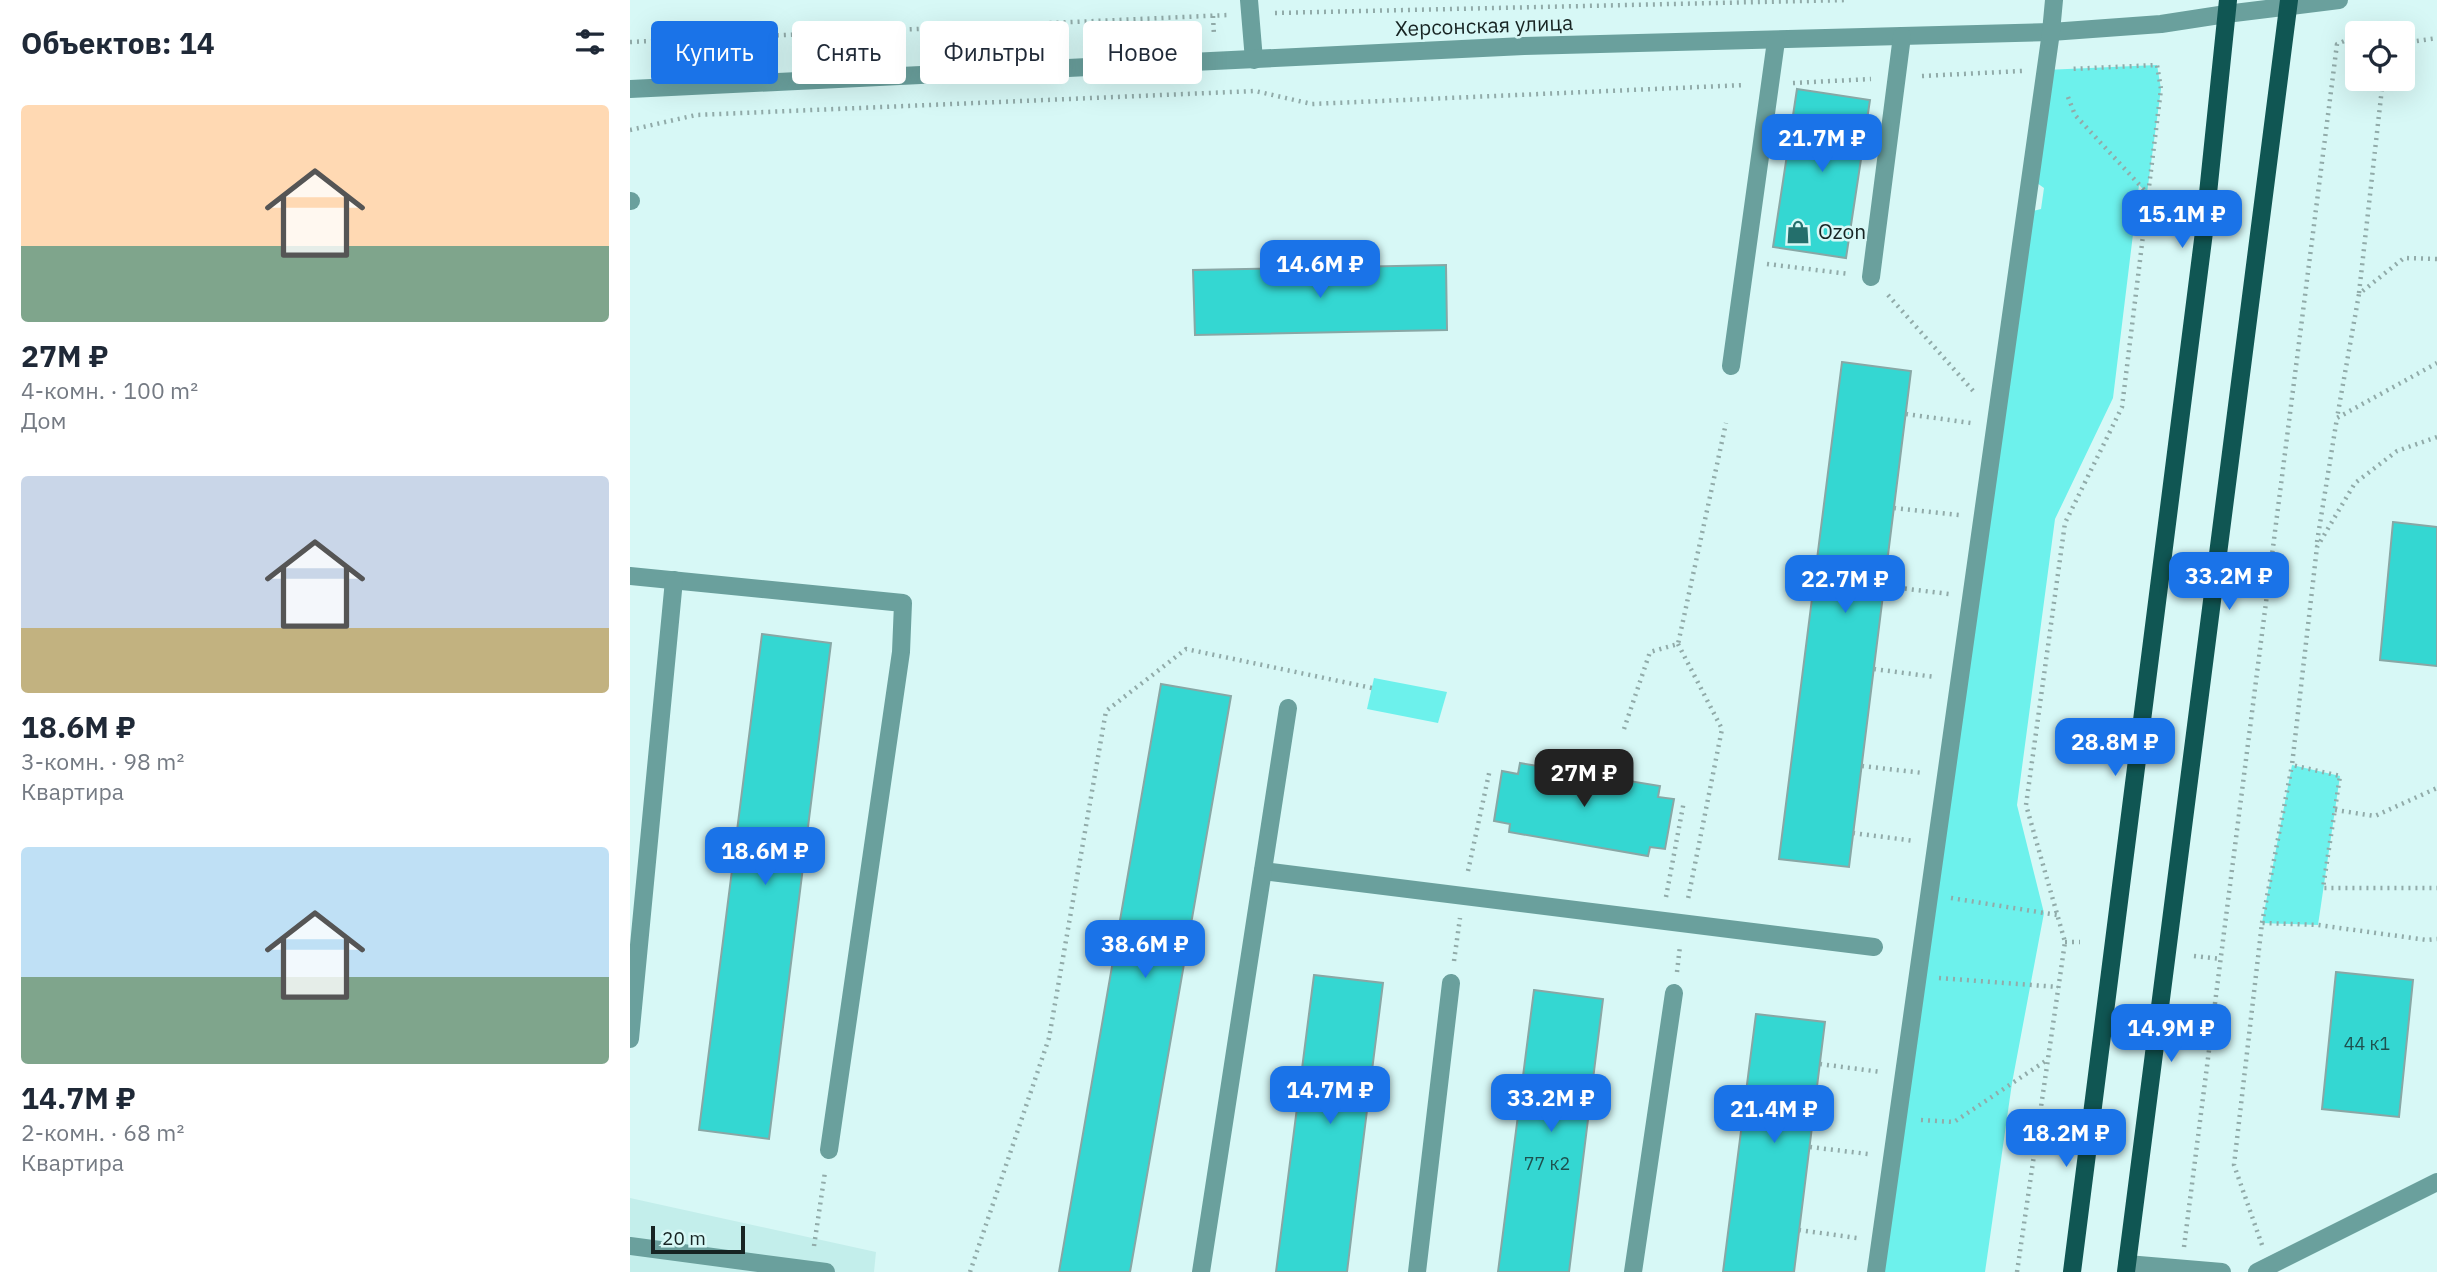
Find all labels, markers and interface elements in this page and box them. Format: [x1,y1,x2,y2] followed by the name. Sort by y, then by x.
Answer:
[1394,8,1574,42] street label: Херсонская улица
[651,21,778,84] chip: Купить
[792,21,906,84] chip: Снять
[920,21,1069,84] chip: Фильтры
[1083,21,1202,84] chip: Новое
[2345,21,2415,91] map controls
[2345,21,2415,91] button: locate
[21,23,215,62] text: Объектов: 14
[571,23,609,61] icon: filters
[1757,114,1887,174] pin: 21.7M ₽
[1778,122,1866,152] text: 21.7M ₽
[252,150,378,276] icon: home
[2117,190,2247,250] pin: 15.1M ₽
[2138,198,2226,228] text: 15.1M ₽
[1818,217,1866,245] place label: Ozon
[1784,218,1812,246] shop icon: Ozon
[1255,240,1385,300] pin: 14.6M ₽
[1276,248,1364,278] text: 14.6M ₽
[21,336,108,375] text: 27M ₽
[21,375,198,405] text: 4-комн. · 100 m²
[21,405,66,435] text: Дом
[252,521,378,647] icon: home
[2164,552,2294,612] pin: 33.2M ₽
[1780,556,1910,615] pin: 22.7M ₽
[2185,560,2273,590] text: 33.2M ₽
[1801,563,1889,593] text: 22.7M ₽
[21,707,136,746] text: 18.6M ₽
[2050,718,2180,778] pin: 28.8M ₽
[2071,726,2159,756] text: 28.8M ₽
[21,746,184,776] text: 3-комн. · 98 m²
[1535,750,1633,809] pin: 27M ₽
[1550,757,1618,787] text: 27M ₽
[21,776,124,806] text: Квартира
[700,828,830,887] pin: 18.6M ₽
[721,835,809,865] text: 18.6M ₽
[252,892,378,1018] icon: home
[1080,920,1210,980] pin: 38.6M ₽
[1101,928,1189,958] text: 38.6M ₽
[2106,1004,2236,1064] pin: 14.9M ₽
[2127,1012,2215,1042] text: 14.9M ₽
[2344,1032,2390,1055] house number: 44 к1
[1265,1066,1395,1126] pin: 14.7M ₽
[1286,1074,1374,1104] text: 14.7M ₽
[1486,1074,1616,1134] pin: 33.2M ₽
[21,1078,136,1117] text: 14.7M ₽
[1507,1082,1595,1112] text: 33.2M ₽
[1709,1086,1839,1145] pin: 21.4M ₽
[1730,1093,1818,1123] text: 21.4M ₽
[2001,1110,2131,1169] pin: 18.2M ₽
[21,1117,184,1147] text: 2-комн. · 68 m²
[2022,1117,2110,1147] text: 18.2M ₽
[21,1147,124,1177] text: Квартира
[1524,1152,1570,1175] house number: 77 к2
[651,1223,746,1255] scale bar
[662,1226,706,1250] text: 20 m

